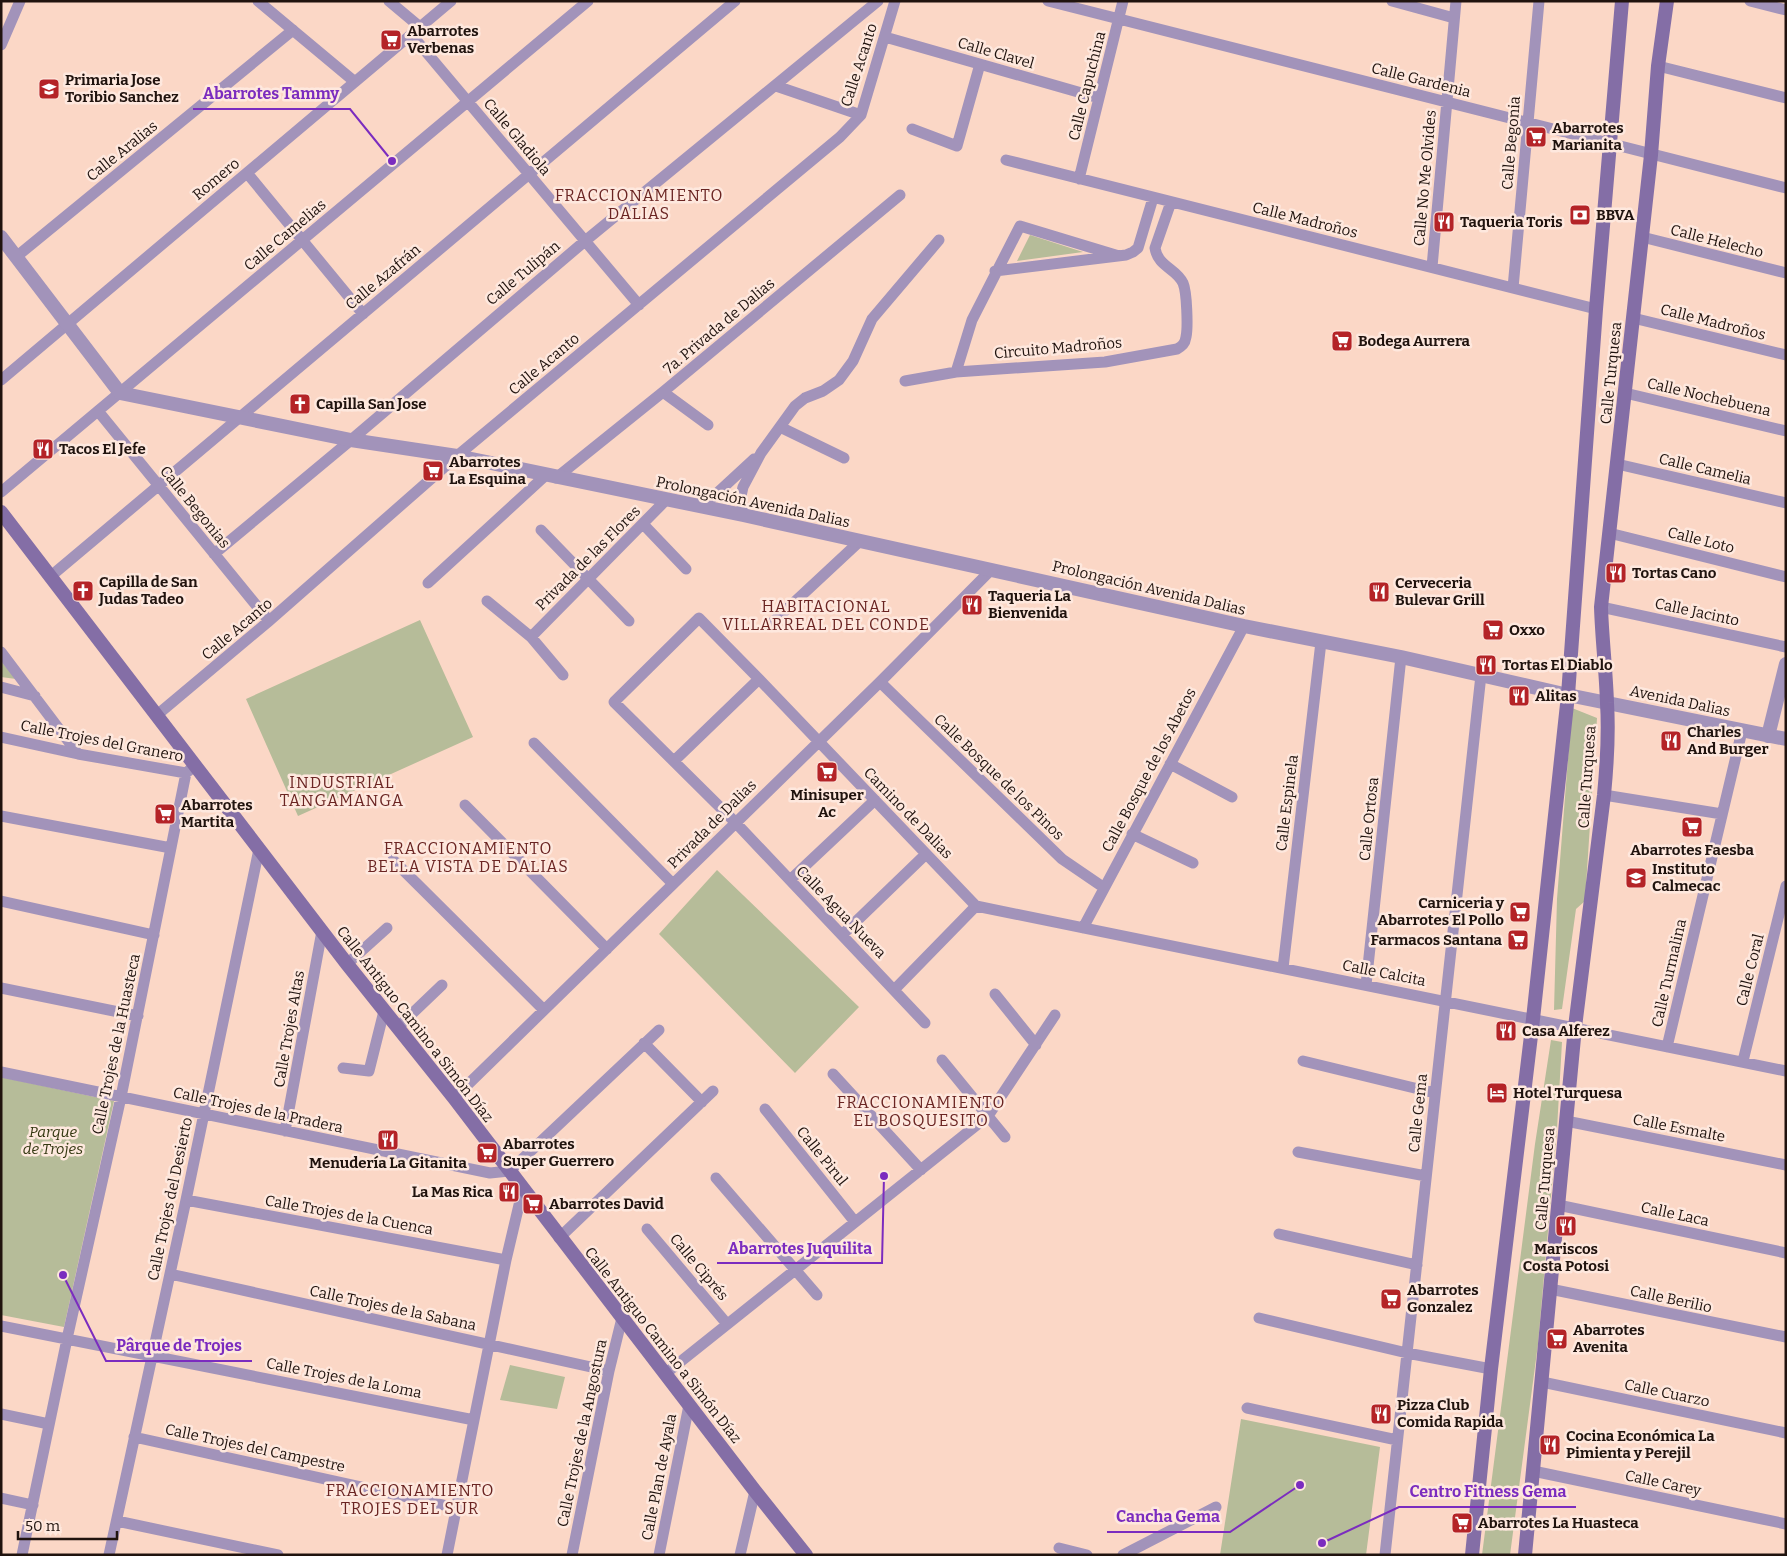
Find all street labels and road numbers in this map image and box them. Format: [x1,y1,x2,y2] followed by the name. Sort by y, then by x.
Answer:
[837,21,881,109] street label: Calle Acanto
[1065,29,1109,143] street label: Calle Capuchina
[956,33,1036,73] street label: Calle Clavel
[1369,59,1473,101] street label: Calle Gardenia
[480,95,554,179] street label: Calle Gladiola
[1498,95,1524,191] street label: Calle Begonia
[1410,109,1440,247] street label: Calle No Me Olvides
[83,117,161,185] street label: Calle Aralias
[189,154,243,204] street label: Romero
[240,195,330,275] street label: Calle Camelias
[1251,198,1359,242] street label: Calle Madroños
[1669,221,1765,261] street label: Calle Helecho
[482,237,564,309] street label: Calle Tulipán
[342,240,425,314] street label: Calle Azafrán
[660,274,778,378] street label: 7a. Privada de Dalias
[1659,300,1767,344] street label: Calle Madroños
[1597,321,1625,425] street label: Calle Turquesa
[505,329,583,399] street label: Calle Acanto
[993,333,1123,363] street label: Circuito Madroños
[1645,374,1773,420] street label: Calle Nochebuena
[1657,450,1753,488] street label: Calle Camelia
[156,462,234,552] street label: Calle Begonias
[654,473,852,531] street label: Prolongación Avenida Dalias
[532,502,644,614] street label: Privada de las Flores
[1666,523,1736,557] street label: Calle Loto
[1051,557,1247,619] street label: Prolongación Avenida Dalias
[198,594,276,664] street label: Calle Acanto
[1653,594,1741,630] street label: Calle Jacinto
[1628,682,1732,720] street label: Avenida Dalias
[1098,685,1200,855] street label: Calle Bosque de los Abetos
[930,710,1068,844] street label: Calle Bosque de los Pinos
[19,716,185,766] street label: Calle Trojes del Granero
[1574,725,1600,829] street label: Calle Turquesa
[1272,754,1302,852] street label: Calle Espinela
[860,764,956,862] street label: Camino de Dalias
[664,776,760,872] street label: Privada de Dalias
[1356,776,1382,862] street label: Calle Ortosa
[792,862,890,962] street label: Calle Agua Nueva
[1648,917,1690,1029] street label: Calle Turmalina
[333,922,497,1126] street label: Calle Antiguo Camino a Simón Díaz
[1732,932,1768,1008] street label: Calle Coral
[88,952,144,1136] street label: Calle Trojes de la Huasteca
[1341,956,1427,990] street label: Calle Calcita
[270,969,308,1089] street label: Calle Trojes Altas
[1405,1073,1431,1153] street label: Calle Gema
[171,1083,345,1137] street label: Calle Trojes de la Pradera
[1631,1110,1727,1146] street label: Calle Esmalte
[144,1116,196,1282] street label: Calle Trojes del Desierto
[793,1123,851,1189] street label: Calle Pirul
[1532,1127,1558,1231] street label: Calle Turquesa
[264,1191,434,1239] street label: Calle Trojes de la Cuenca
[1639,1198,1711,1230] street label: Calle Laca
[666,1230,732,1304] street label: Calle Ciprés
[581,1243,745,1447] street label: Calle Antiguo Camino a Simón Díaz
[308,1282,478,1334] street label: Calle Trojes de la Sabana
[1628,1282,1714,1316] street label: Calle Berilio
[553,1337,611,1529] street label: Calle Trojes de la Angostura
[265,1354,423,1402] street label: Calle Trojes de la Loma
[1623,1375,1711,1411] street label: Calle Cuarzo
[638,1412,680,1542] street label: Calle Plan de Ayala
[163,1420,347,1476] street label: Calle Trojes del Campestre
[1623,1466,1703,1500] street label: Calle Carey

